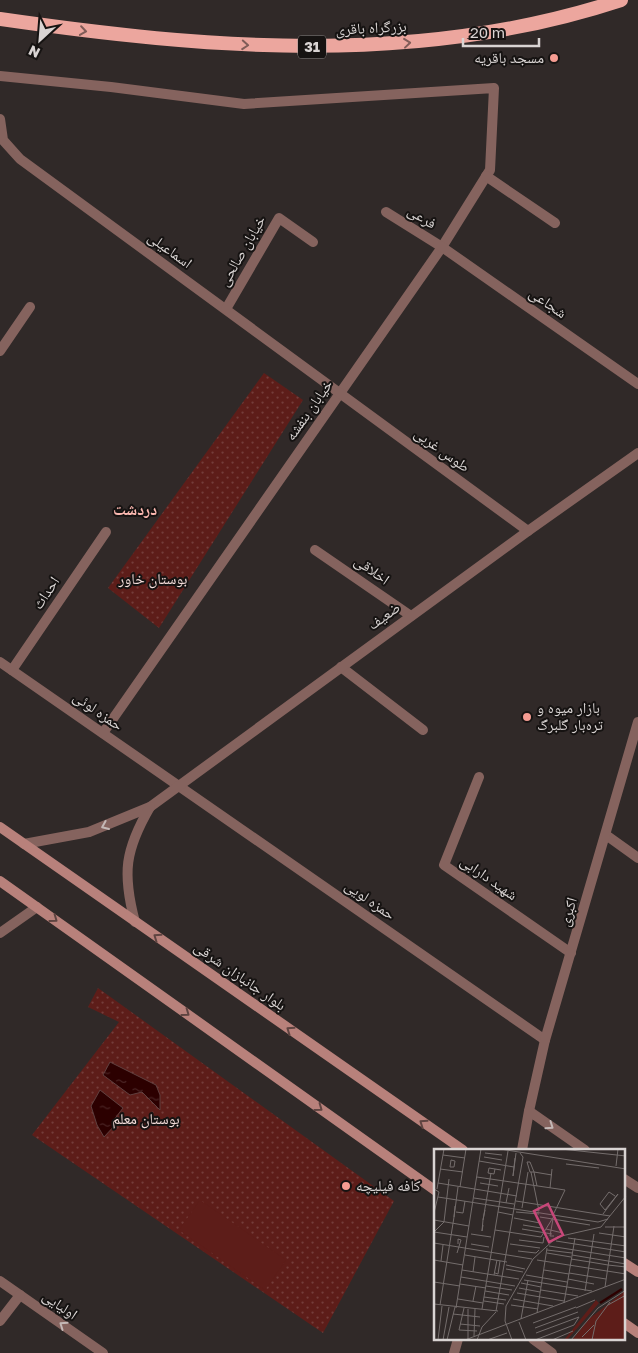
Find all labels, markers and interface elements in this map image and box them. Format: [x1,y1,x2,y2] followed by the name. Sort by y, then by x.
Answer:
[15,15,65,65] north arrow
[463,15,539,47] scale bar
[335,16,407,40] street label: بزرگراه باقری
[470,23,505,41] text: 20 m
[79,26,87,36] one-way arrow
[298,36,326,58] road number: 31
[403,38,411,49] one-way arrow
[241,39,249,50] one-way arrow
[26,42,43,62] text: N
[474,48,544,67] place label: مسجد باقریه
[548,52,560,64] marker: مسجد باقریه
[404,201,440,233] street label: فرعی
[214,212,270,290] street label: خیابان صالحی
[144,227,196,273] street label: اسماعیلی
[525,283,571,323] street label: شجاعی
[281,375,338,445] street label: خیابان بنفشه
[410,423,474,477] street label: طوس غربی
[113,499,157,519] district label: دردشت
[350,551,394,589] street label: اخلاقی
[118,569,187,589] park label: بوستان خاور
[28,573,63,612] street label: احداث
[364,597,403,633] street label: ضعیف
[69,687,127,736] street label: حمزه لوئی
[537,698,604,734] place label: بازار میوه و تره‌بار گلبرگ
[521,711,533,723] marker: بازار میوه و تره‌بار گلبرگ
[101,819,110,830] one-way arrow
[456,851,522,905] street label: شهید دارابی
[341,875,400,925] street label: حمزه لویی
[554,895,582,929] street label: اکبری
[48,913,58,922] one-way arrow
[153,934,163,943] one-way arrow
[190,937,290,1015] street label: بلوار جانبازان شرقی
[180,1007,190,1016] one-way arrow
[286,1027,296,1036] one-way arrow
[313,1102,322,1111] one-way arrow
[112,1109,180,1129] park label: بوستان معلم
[420,1120,429,1129] one-way arrow
[544,1120,554,1129] one-way arrow
[434,1149,626,1340] inset map
[356,1176,420,1195] place label: کافه فیلیچه
[340,1180,352,1192] marker: کافه فیلیچه
[39,1286,81,1324] street label: اولیایی
[59,1322,69,1331] one-way arrow

